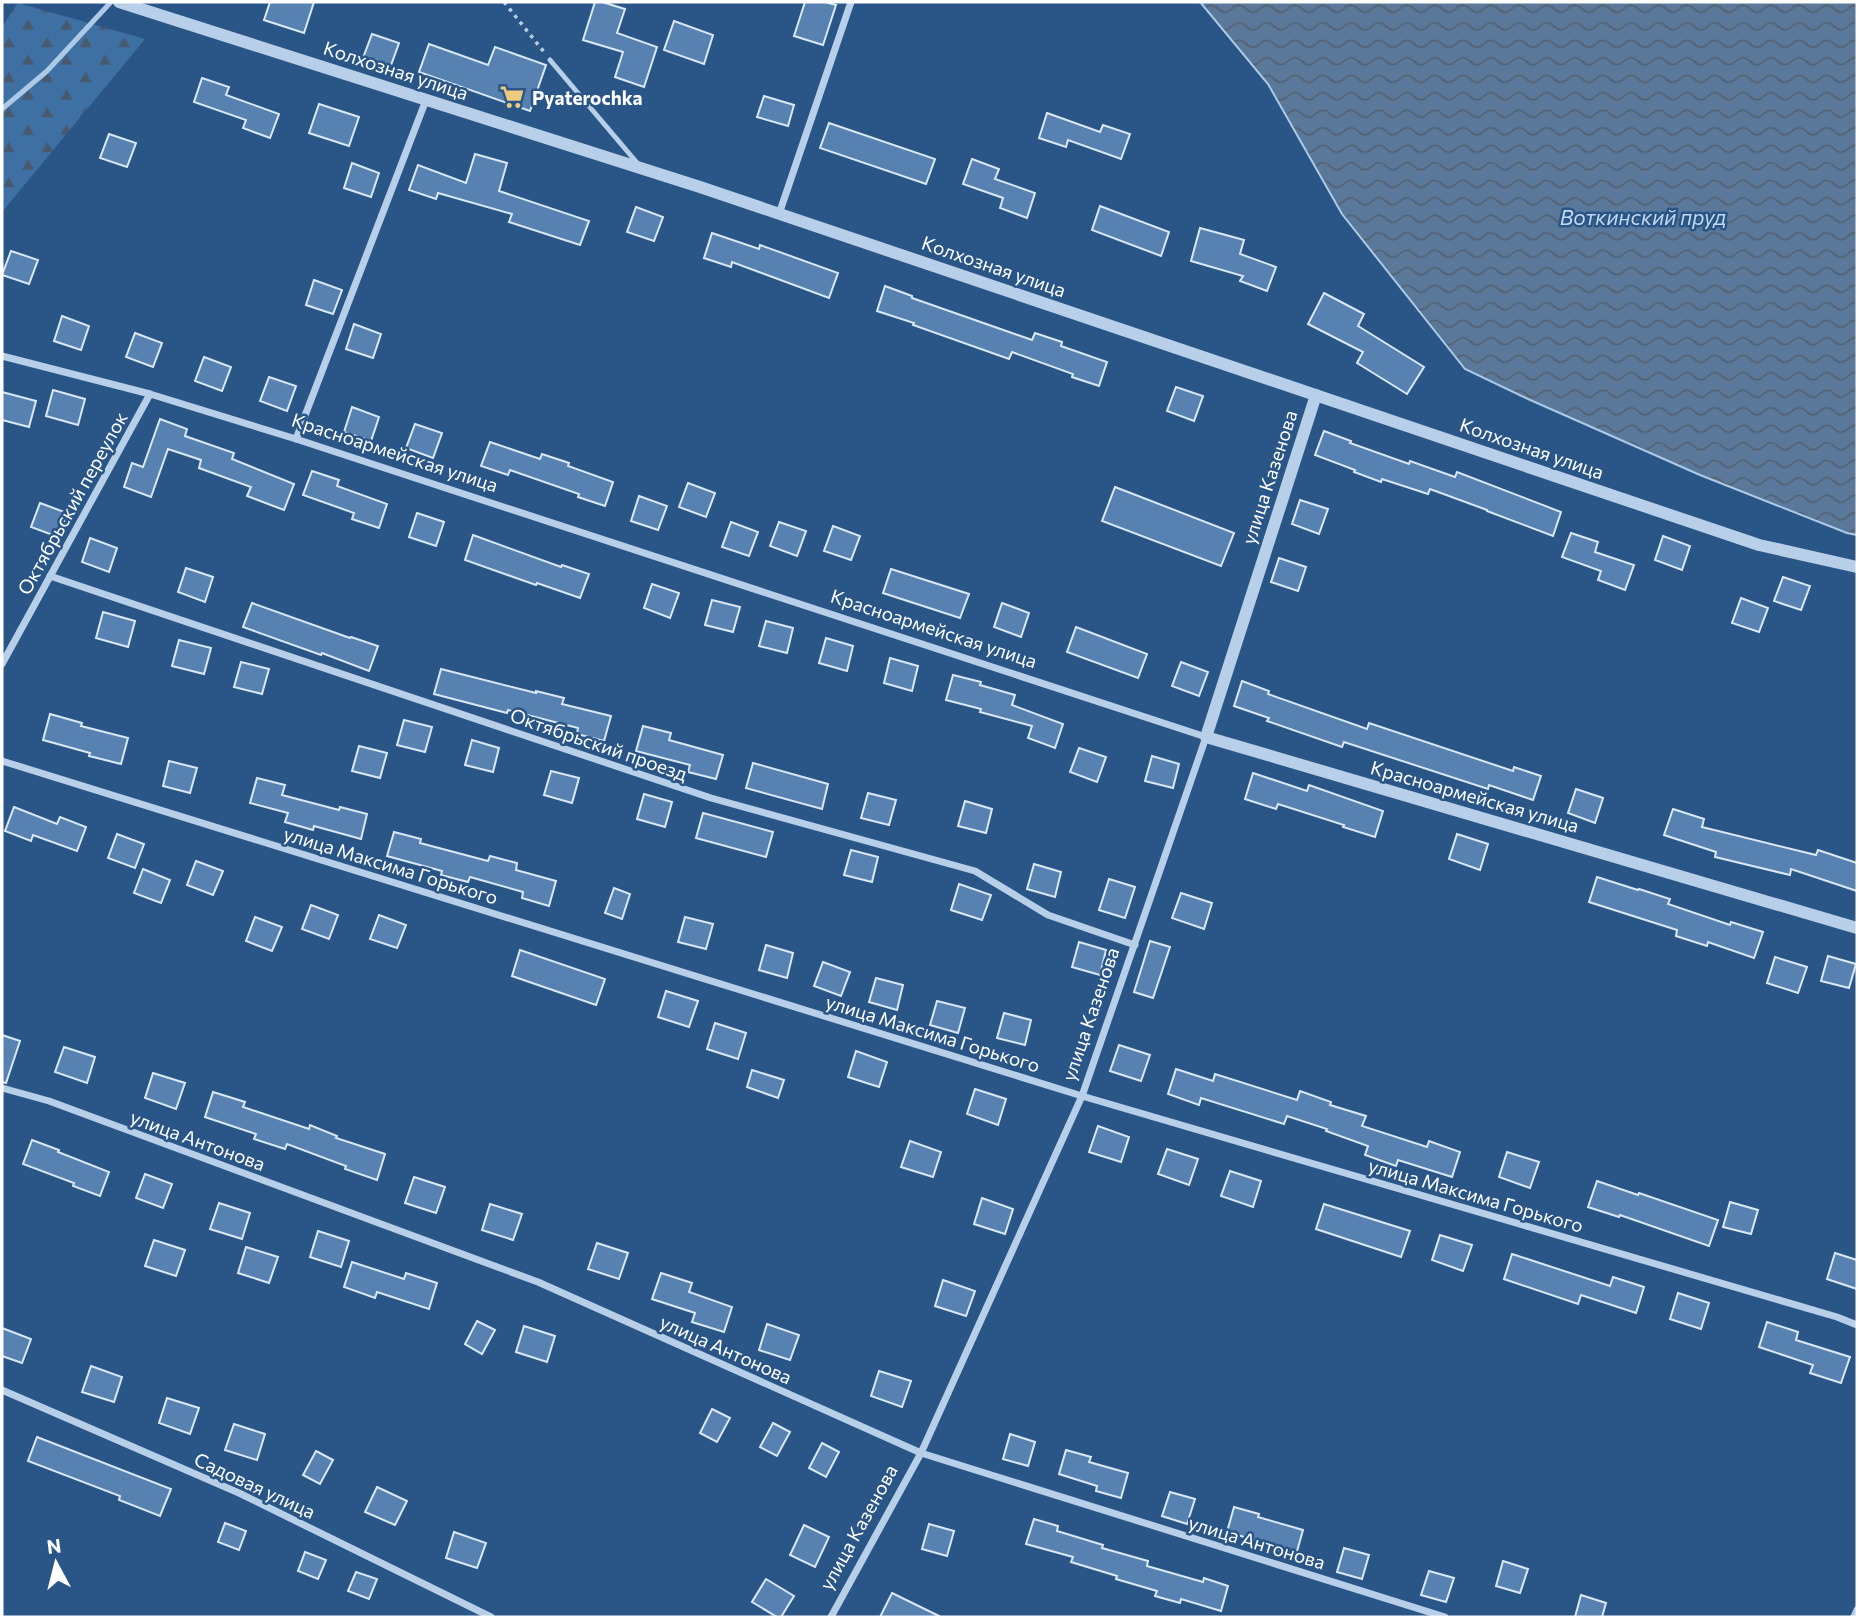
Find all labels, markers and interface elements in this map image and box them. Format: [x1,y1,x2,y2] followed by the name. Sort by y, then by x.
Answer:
[321,36,471,104] street label: Колхозная улица
[498,83,526,111] supermarket icon: Pyaterochka
[532,86,643,109] place label: Pyaterochka
[1560,204,1726,229] water label: Воткинский пруд
[919,231,1069,301] street label: Колхозная улица
[1237,407,1301,547] street label: улица Казенова
[12,408,132,598] street label: Октябрьский переулок
[289,408,501,496] street label: Красноармейская улица
[1457,413,1607,483] street label: Колхозная улица
[828,584,1040,672] street label: Красноармейская улица
[508,703,690,785] street label: Октябрьский проезд
[1368,755,1582,837] street label: Красноармейская улица
[281,821,501,909] street label: улица Максима Горького
[1056,944,1124,1084] street label: улица Казенова
[823,989,1043,1077] street label: улица Максима Горького
[127,1105,269,1175] street label: улица Антонова
[1366,1153,1586,1237] street label: улица Максима Горького
[657,1310,795,1388] street label: улица Антонова
[191,1447,319,1523] street label: Садовая улица
[814,1460,902,1594] street label: улица Казенова
[1186,1510,1328,1574] street label: улица Антонова
[21,1528,91,1598] north arrow
[45,1533,62,1558] text: N

